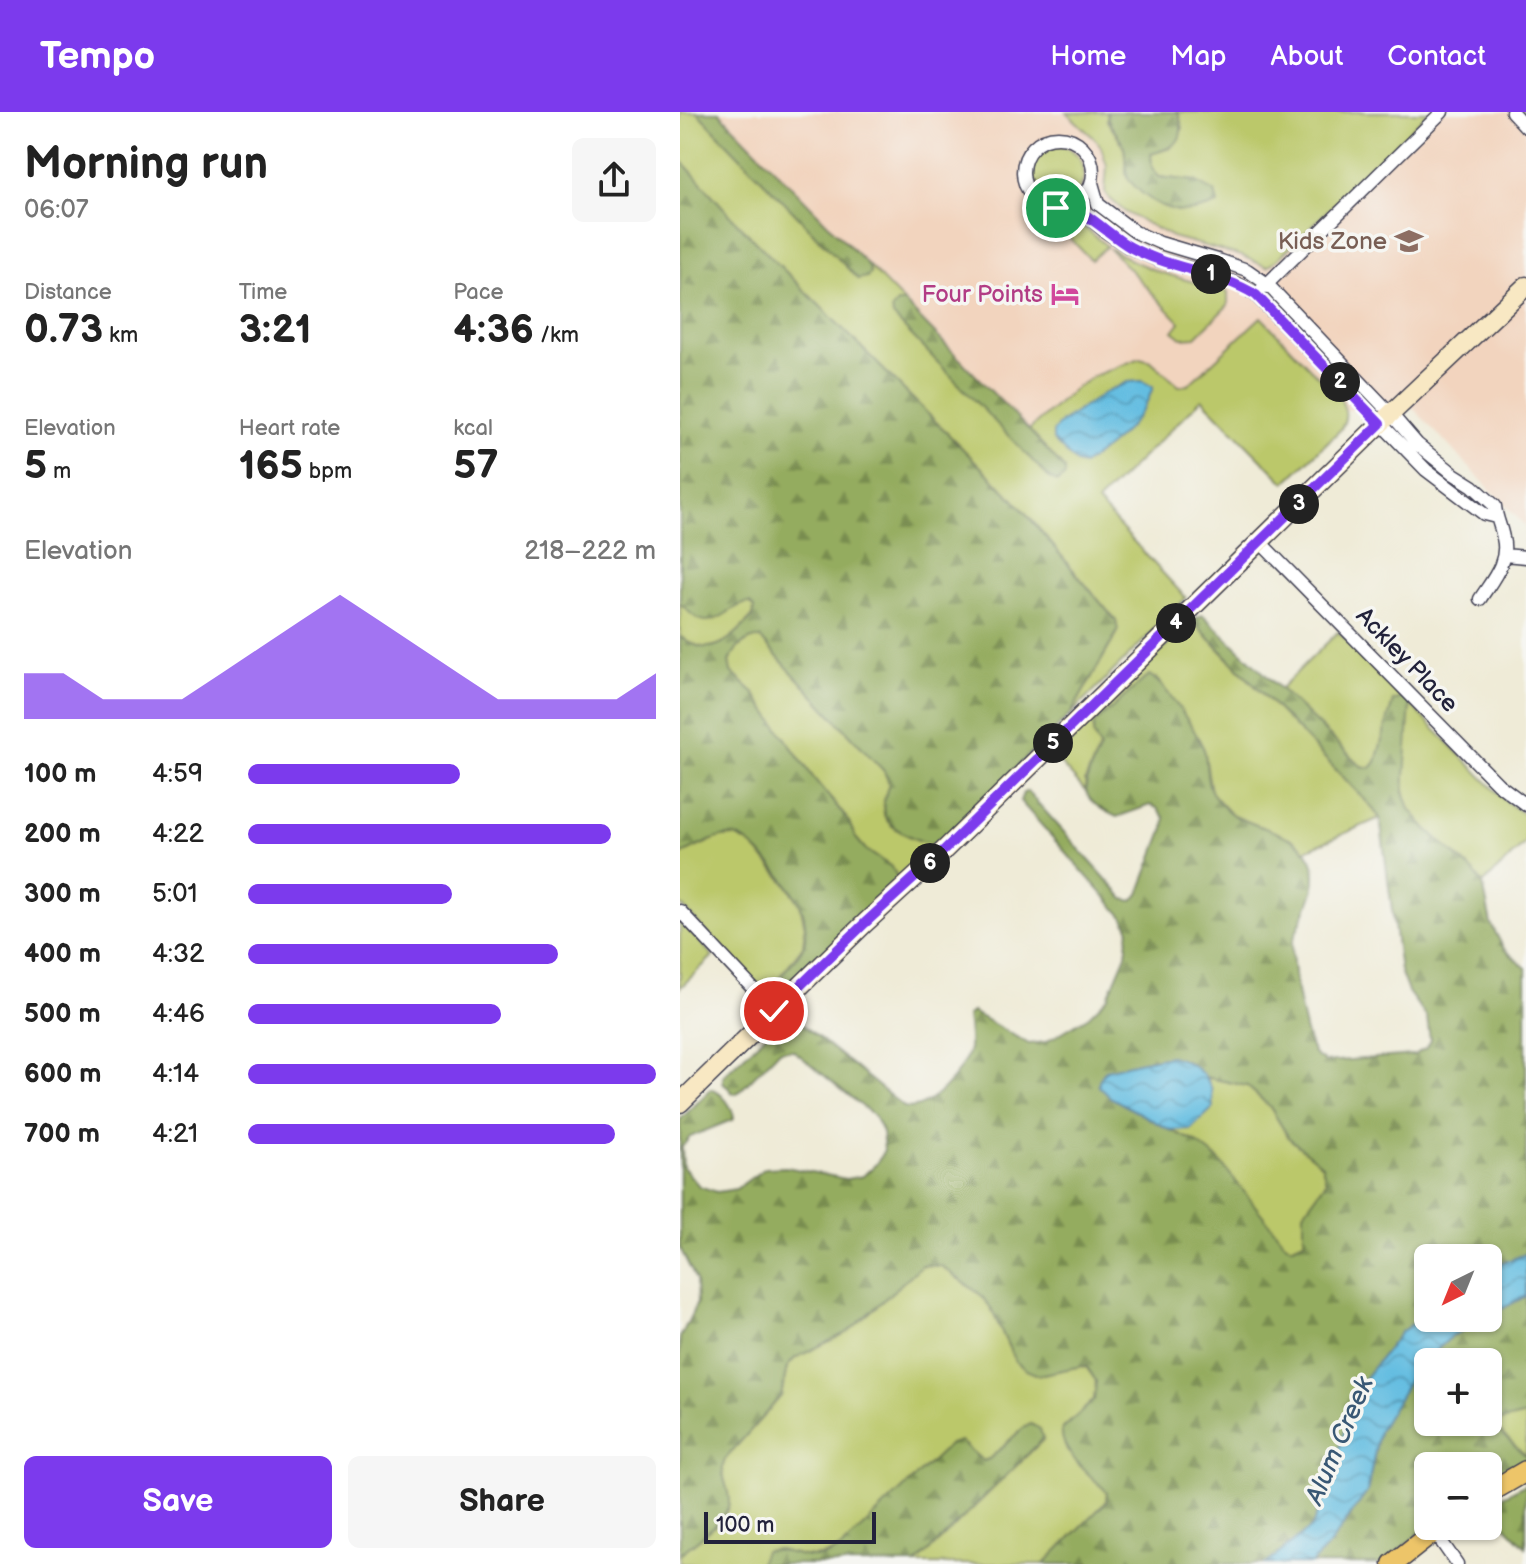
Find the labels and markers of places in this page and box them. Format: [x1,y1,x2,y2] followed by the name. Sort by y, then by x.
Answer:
[1022,174,1090,242] pin
[1394,226,1424,256] school or university icon: Kids Zone
[1278,227,1387,256] place label: Kids Zone
[1191,254,1231,294] pin: 1
[1050,279,1080,309] hotel icon: Four Points
[922,280,1043,309] place label: Four Points
[1320,362,1360,402] pin: 2
[1279,484,1319,524] pin: 3
[1156,603,1196,643] pin: 4
[1033,723,1073,763] pin: 5
[910,843,950,883] pin: 6
[740,977,808,1045] pin

